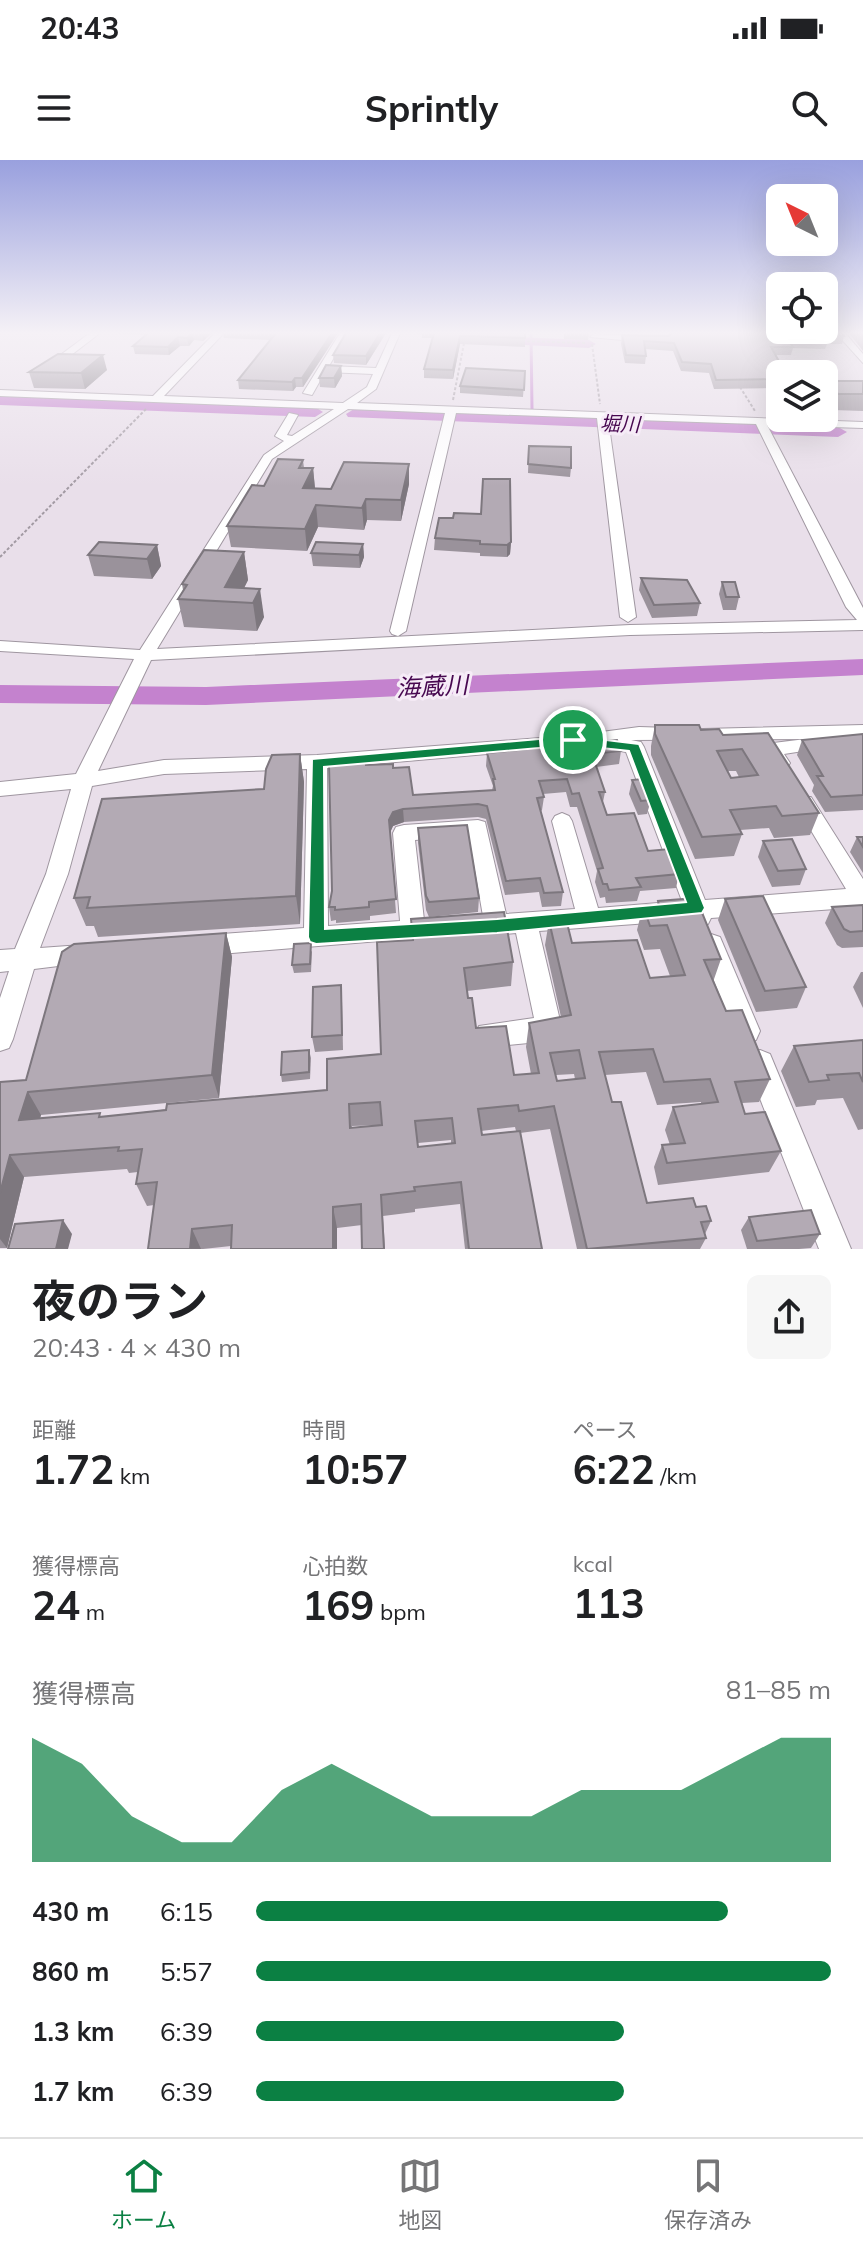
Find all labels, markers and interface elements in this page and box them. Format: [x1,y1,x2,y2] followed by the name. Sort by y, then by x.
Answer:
[40,9,119,47] text: 20:43
[32,86,76,130] icon: menu
[365,86,498,131] text: Sprintly
[787,86,831,130] icon: search
[766,184,838,256] north arrow
[766,184,838,432] map controls
[766,272,838,344] button: locate
[766,360,838,432] button: layers
[600,410,642,437] water label: 堀川
[395,669,472,703] water label: 海蔵川
[539,706,607,774] pin
[551,718,595,762] icon: arrive
[32,1273,208,1328] text: 夜のラン
[747,1275,831,1359] button: share
[32,1331,241,1364] text: 20:43 · 4 × 430 m
[32,1416,76,1444] text: 距離
[302,1416,346,1444] text: 時間
[573,1416,638,1444] text: ペース
[32,1444,114,1494] text: 1.72
[302,1444,408,1494] text: 10:57
[573,1444,655,1494] text: 6:22
[114,1462,150,1490] text: km
[655,1462,697,1490] text: /km
[573,1550,613,1578] text: kcal
[32,1552,120,1580] text: 獲得標高
[302,1552,368,1580] text: 心拍数
[573,1578,645,1628] text: 113
[32,1580,80,1630] text: 24
[302,1580,374,1630] text: 169
[80,1598,105,1626] text: m
[374,1598,426,1626] text: bpm
[726,1673,831,1706] text: 81–85 m
[32,1677,136,1710] text: 獲得標高
[32,1895,109,1928] text: 430 m
[160,1895,213,1928] text: 6:15
[32,1955,109,1988] text: 860 m
[160,1955,213,1988] text: 5:57
[32,2015,115,2048] text: 1.3 km
[160,2015,213,2048] text: 6:39
[32,2075,115,2108] text: 1.7 km
[160,2075,213,2108] text: 6:39
[111,2154,176,2234] tab: ホーム
[398,2154,442,2234] tab: 地図
[664,2154,752,2234] tab: 保存済み

